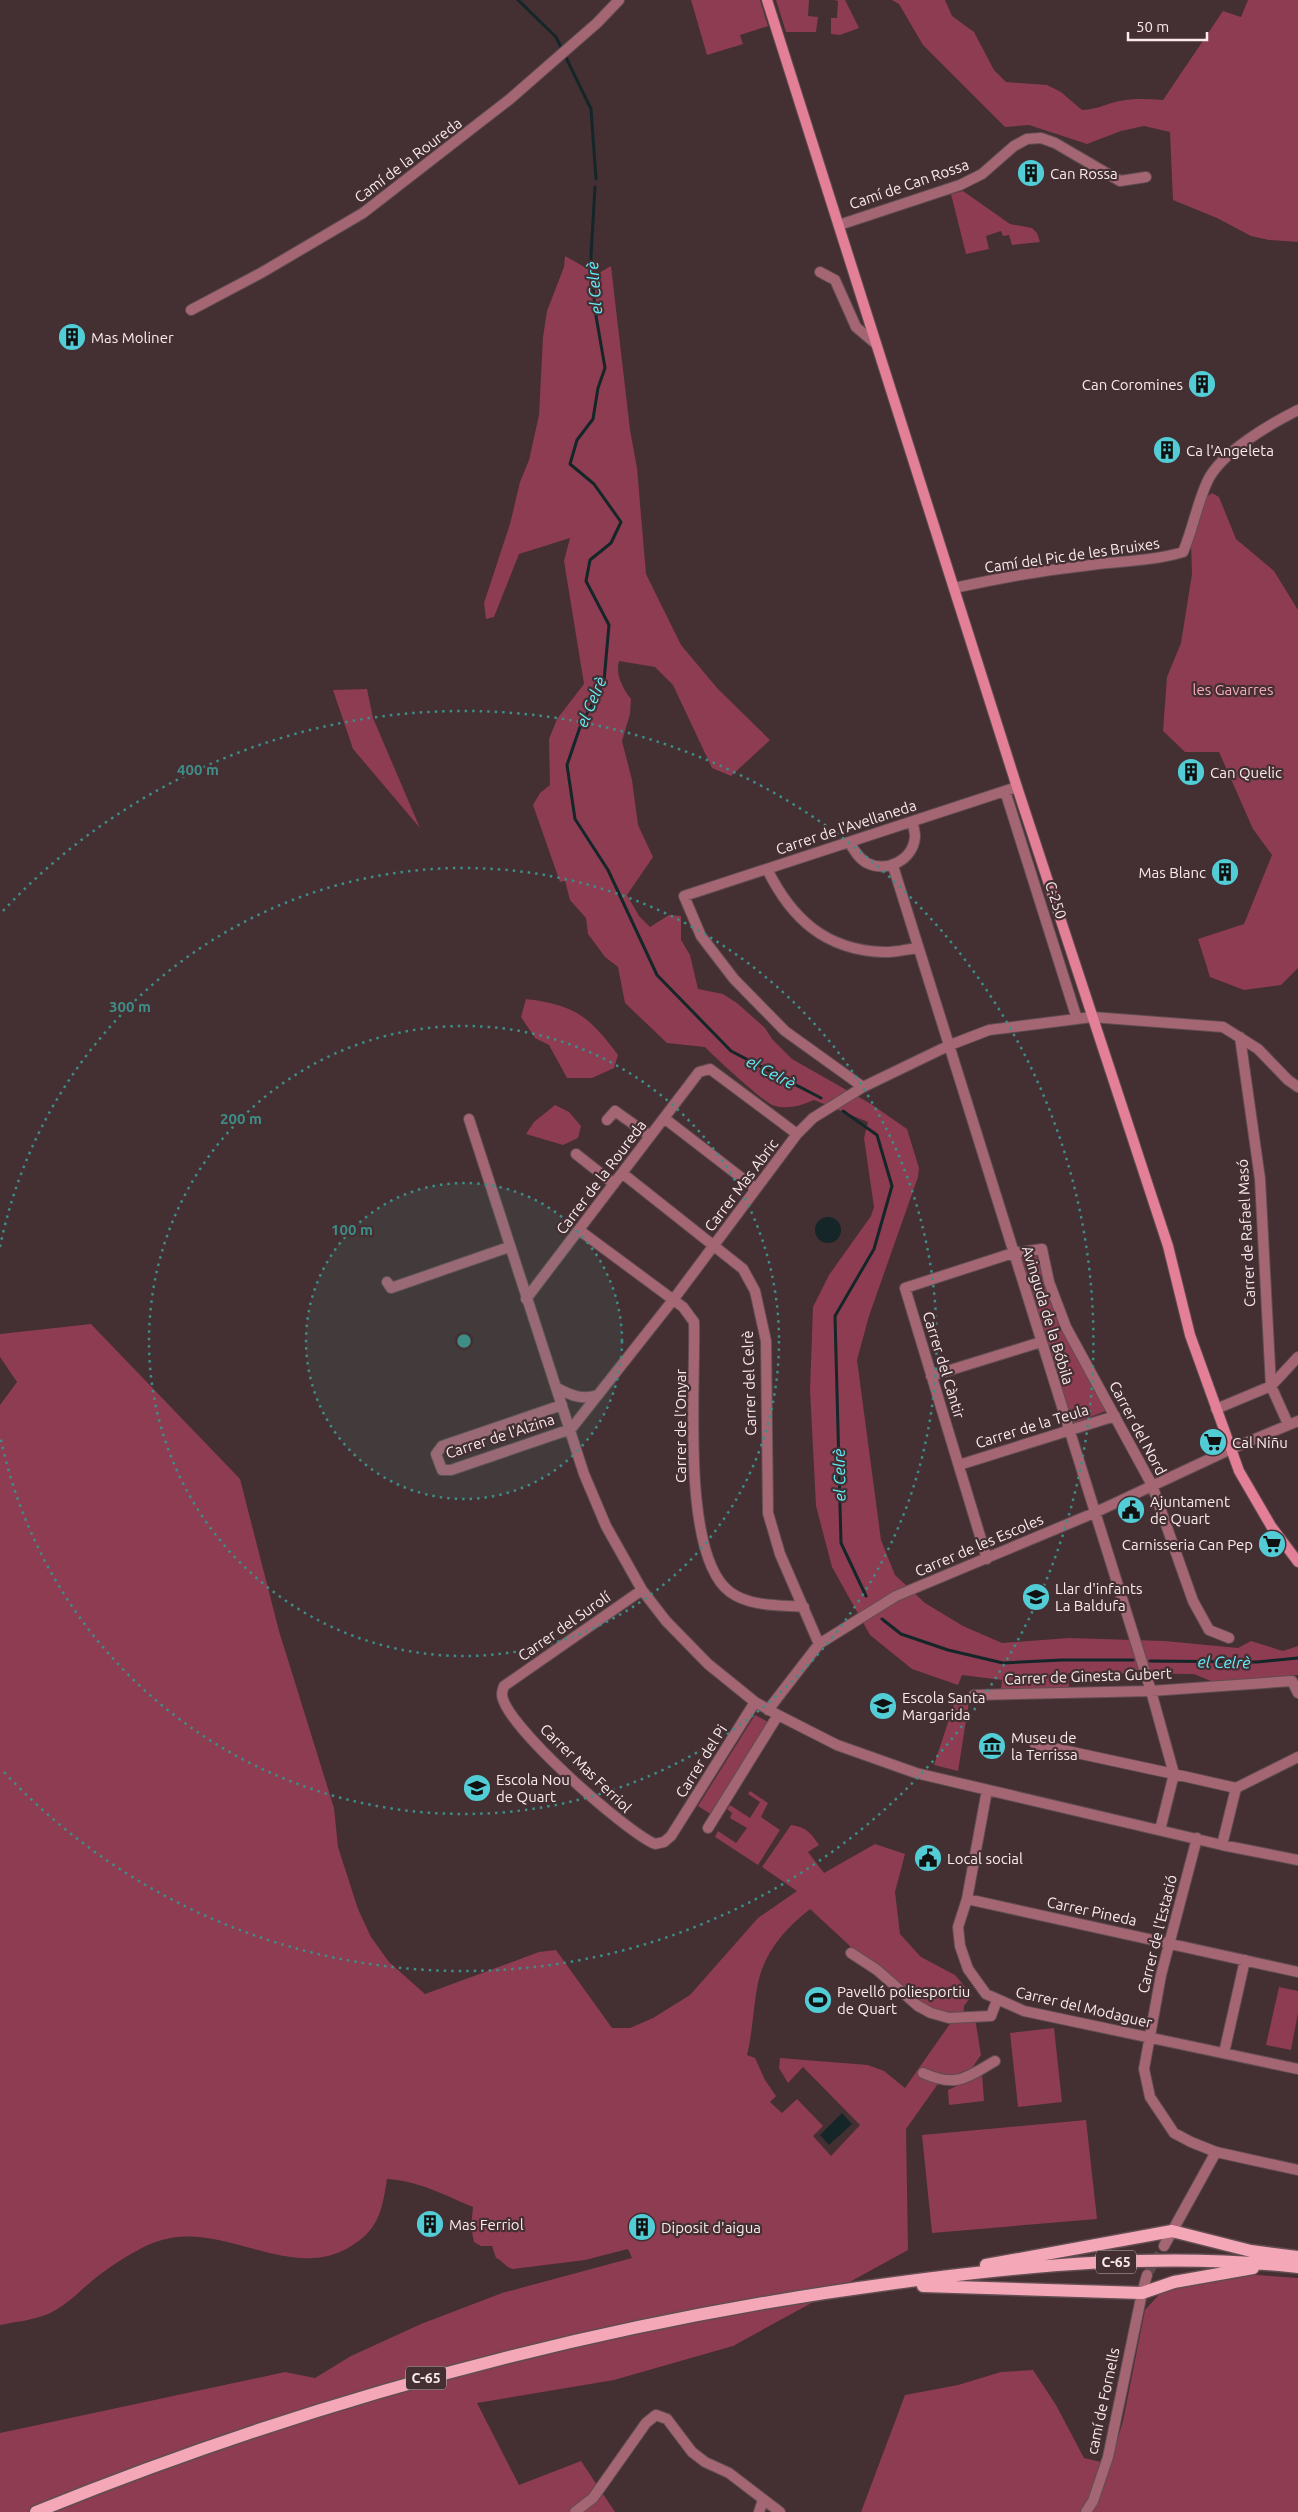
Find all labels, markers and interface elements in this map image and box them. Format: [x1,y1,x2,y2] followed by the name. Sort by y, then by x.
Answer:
[1128,10,1207,42] scale bar
[1136,18,1169,35] text: 50 m
[351,114,465,206] street label: Camí de la Roureda
[847,156,971,212] street label: Camí de Can Rossa
[1016,158,1046,188] building icon: Can Rossa
[1050,165,1118,182] place label: Can Rossa
[583,261,605,315] water label: el Celrè
[57,322,87,352] building icon: Mas Moliner
[91,329,174,346] place label: Mas Moliner
[1187,369,1217,399] building icon: Can Coromines
[1082,376,1183,393] place label: Can Coromines
[1152,435,1182,465] building icon: Ca l'Angeleta
[1186,442,1274,459] place label: Ca l'Angeleta
[983,534,1161,576] street label: Camí del Pic de les Bruixes
[572,674,610,730] water label: el Celrè
[1193,681,1273,698] park label: les Gavarres
[1176,757,1206,787] building icon: Can Quelic
[177,761,219,778] text: 400 m
[1210,764,1282,781] place label: Can Quelic
[774,796,918,858] street label: Carrer de l'Avellaneda
[1210,857,1240,887] building icon: Mas Blanc
[1139,864,1206,881] place label: Mas Blanc
[1042,879,1070,921] street label: C-250
[109,998,151,1015] text: 300 m
[744,1052,798,1092] water label: el Celrè
[220,1110,262,1127] text: 200 m
[553,1117,649,1237] street label: Carrer de la Roureda
[701,1135,781,1235] street label: Carrer Mas Abric
[1234,1159,1258,1307] street label: Carrer de Rafael Masó
[331,1221,373,1238] text: 100 m
[1019,1244,1077,1386] street label: Avinguda de la Bóbila
[920,1310,968,1421] street label: Carrer del Càntir
[739,1330,759,1436] street label: Carrer del Celrè
[455,1332,473,1350] centre of rings
[672,1369,689,1483] street label: Carrer de l'Onyar
[1106,1378,1170,1478] street label: Carrer del Nord
[973,1401,1091,1451] street label: Carrer de la Teula
[444,1410,556,1462] street label: Carrer de l'Alzina
[1198,1427,1228,1457] supermarket icon: Cal Niñu
[1232,1434,1288,1451] place label: Cal Niñu
[830,1449,848,1501] water label: el Celrè
[1150,1493,1230,1527] place label: Ajuntament de Quart
[1116,1495,1146,1525] public building icon: Ajuntament de Quart
[912,1510,1046,1580] street label: Carrer de les Escoles
[1257,1529,1287,1559] supermarket icon: Carnisseria Can Pep
[1122,1536,1253,1553] place label: Carnisseria Can Pep
[1055,1580,1142,1614] place label: Llar d'infants La Baldufa
[1021,1582,1051,1612] school or university icon: Llar d'infants La Baldufa
[515,1588,614,1664] street label: Carrer del Surolí
[1198,1653,1250,1671] water label: el Celrè
[1004,1665,1172,1687] street label: Carrer de Ginesta Gubert
[902,1689,985,1723] place label: Escola Santa Margarida
[868,1691,898,1721] school or university icon: Escola Santa Margarida
[537,1720,635,1816] street label: Carrer Mas Ferriol
[672,1721,730,1801] street label: Carrer del Pi
[1011,1729,1078,1763] place label: Museu de la Terrissa
[977,1731,1007,1761] museum icon: Museu de la Terrissa
[496,1771,570,1805] place label: Escola Nou de Quart
[462,1773,492,1803] school or university icon: Escola Nou de Quart
[913,1843,943,1873] public building icon: Local social
[947,1850,1023,1867] place label: Local social
[1134,1873,1180,1995] street label: Carrer de l'Estació
[1045,1893,1139,1929] street label: Carrer Pineda
[837,1983,970,2017] place label: Pavelló poliesportiu de Quart
[1014,1983,1154,2031] street label: Carrer del Modaguer
[803,1985,833,2015] sports icon: Pavelló poliesportiu de Quart
[415,2209,445,2239] building icon: Mas Ferriol
[627,2212,657,2242] building icon: Diposit d'aigua
[449,2216,524,2233] place label: Mas Ferriol
[661,2219,761,2236] place label: Diposit d'aigua
[1096,2250,1136,2274] road number: C-65
[1083,2346,1123,2456] street label: camí de Fornells
[406,2366,446,2390] road number: C-65

